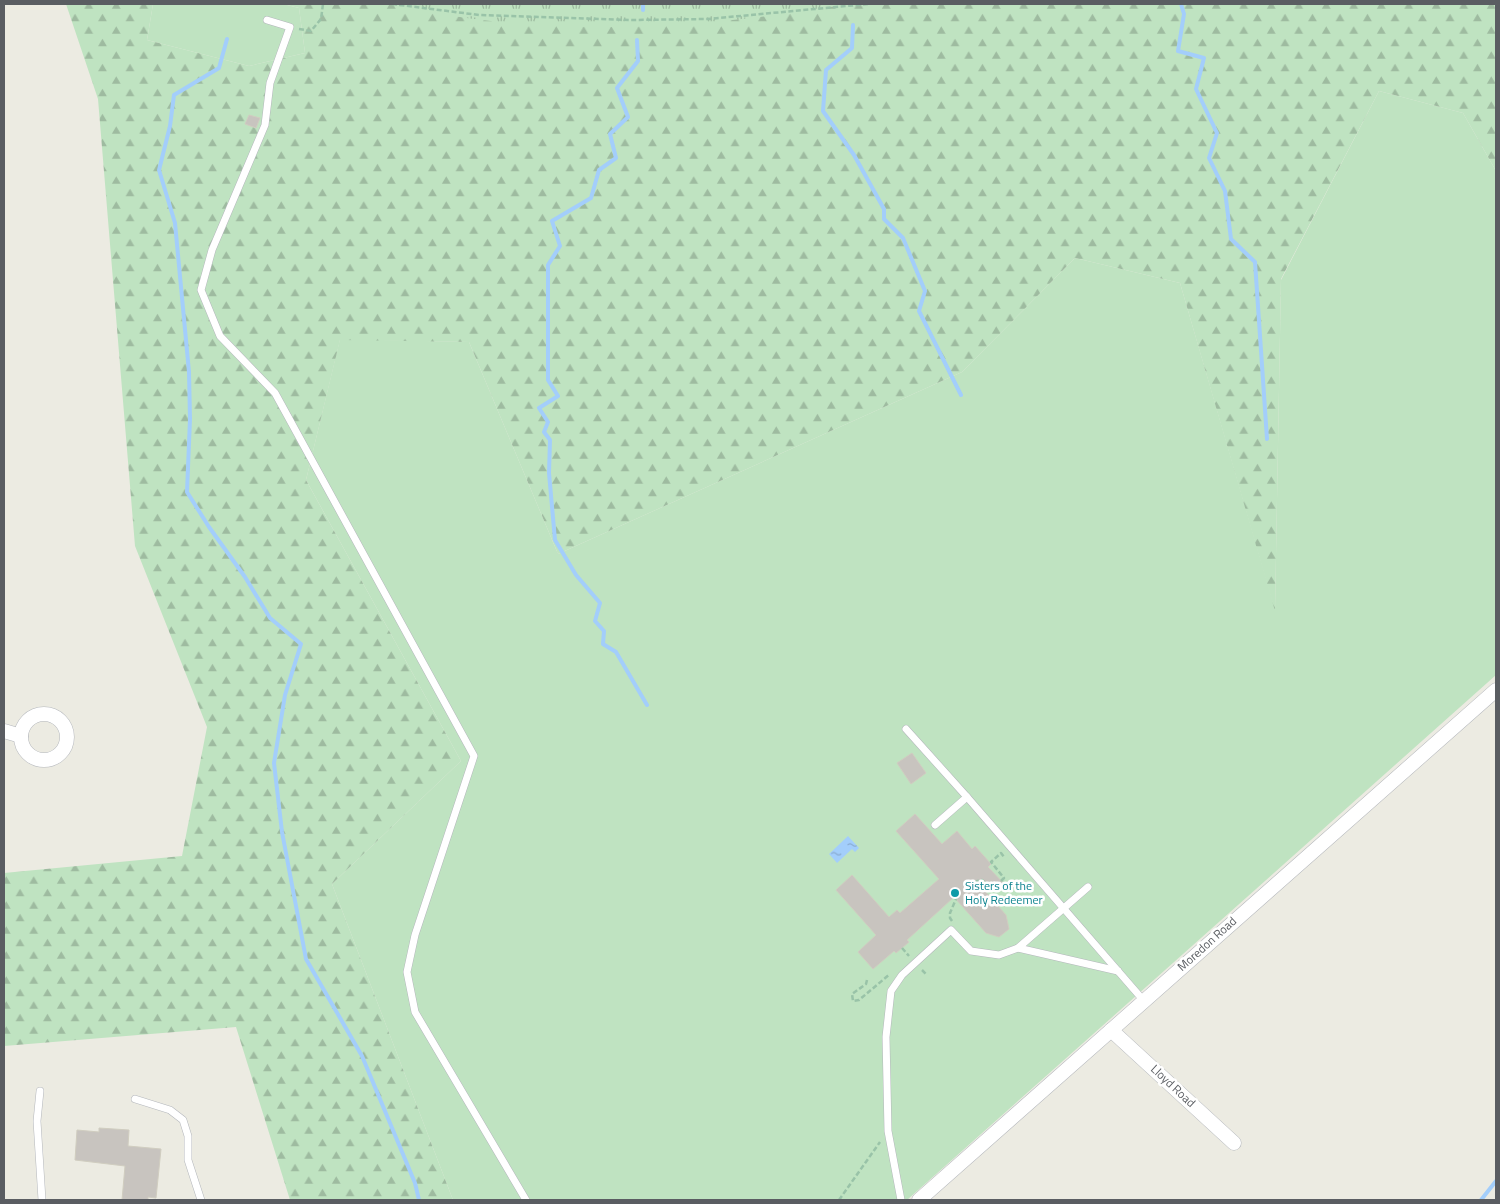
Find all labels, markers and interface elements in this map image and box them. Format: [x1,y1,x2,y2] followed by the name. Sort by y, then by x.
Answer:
[965,876,1043,909] place label: Sisters of the Holy Redeemer
[949,887,961,899] marker: Sisters of the Holy Redeemer
[1173,912,1241,976] street label: Moredon Road
[1147,1060,1200,1111] street label: Lloyd Road

